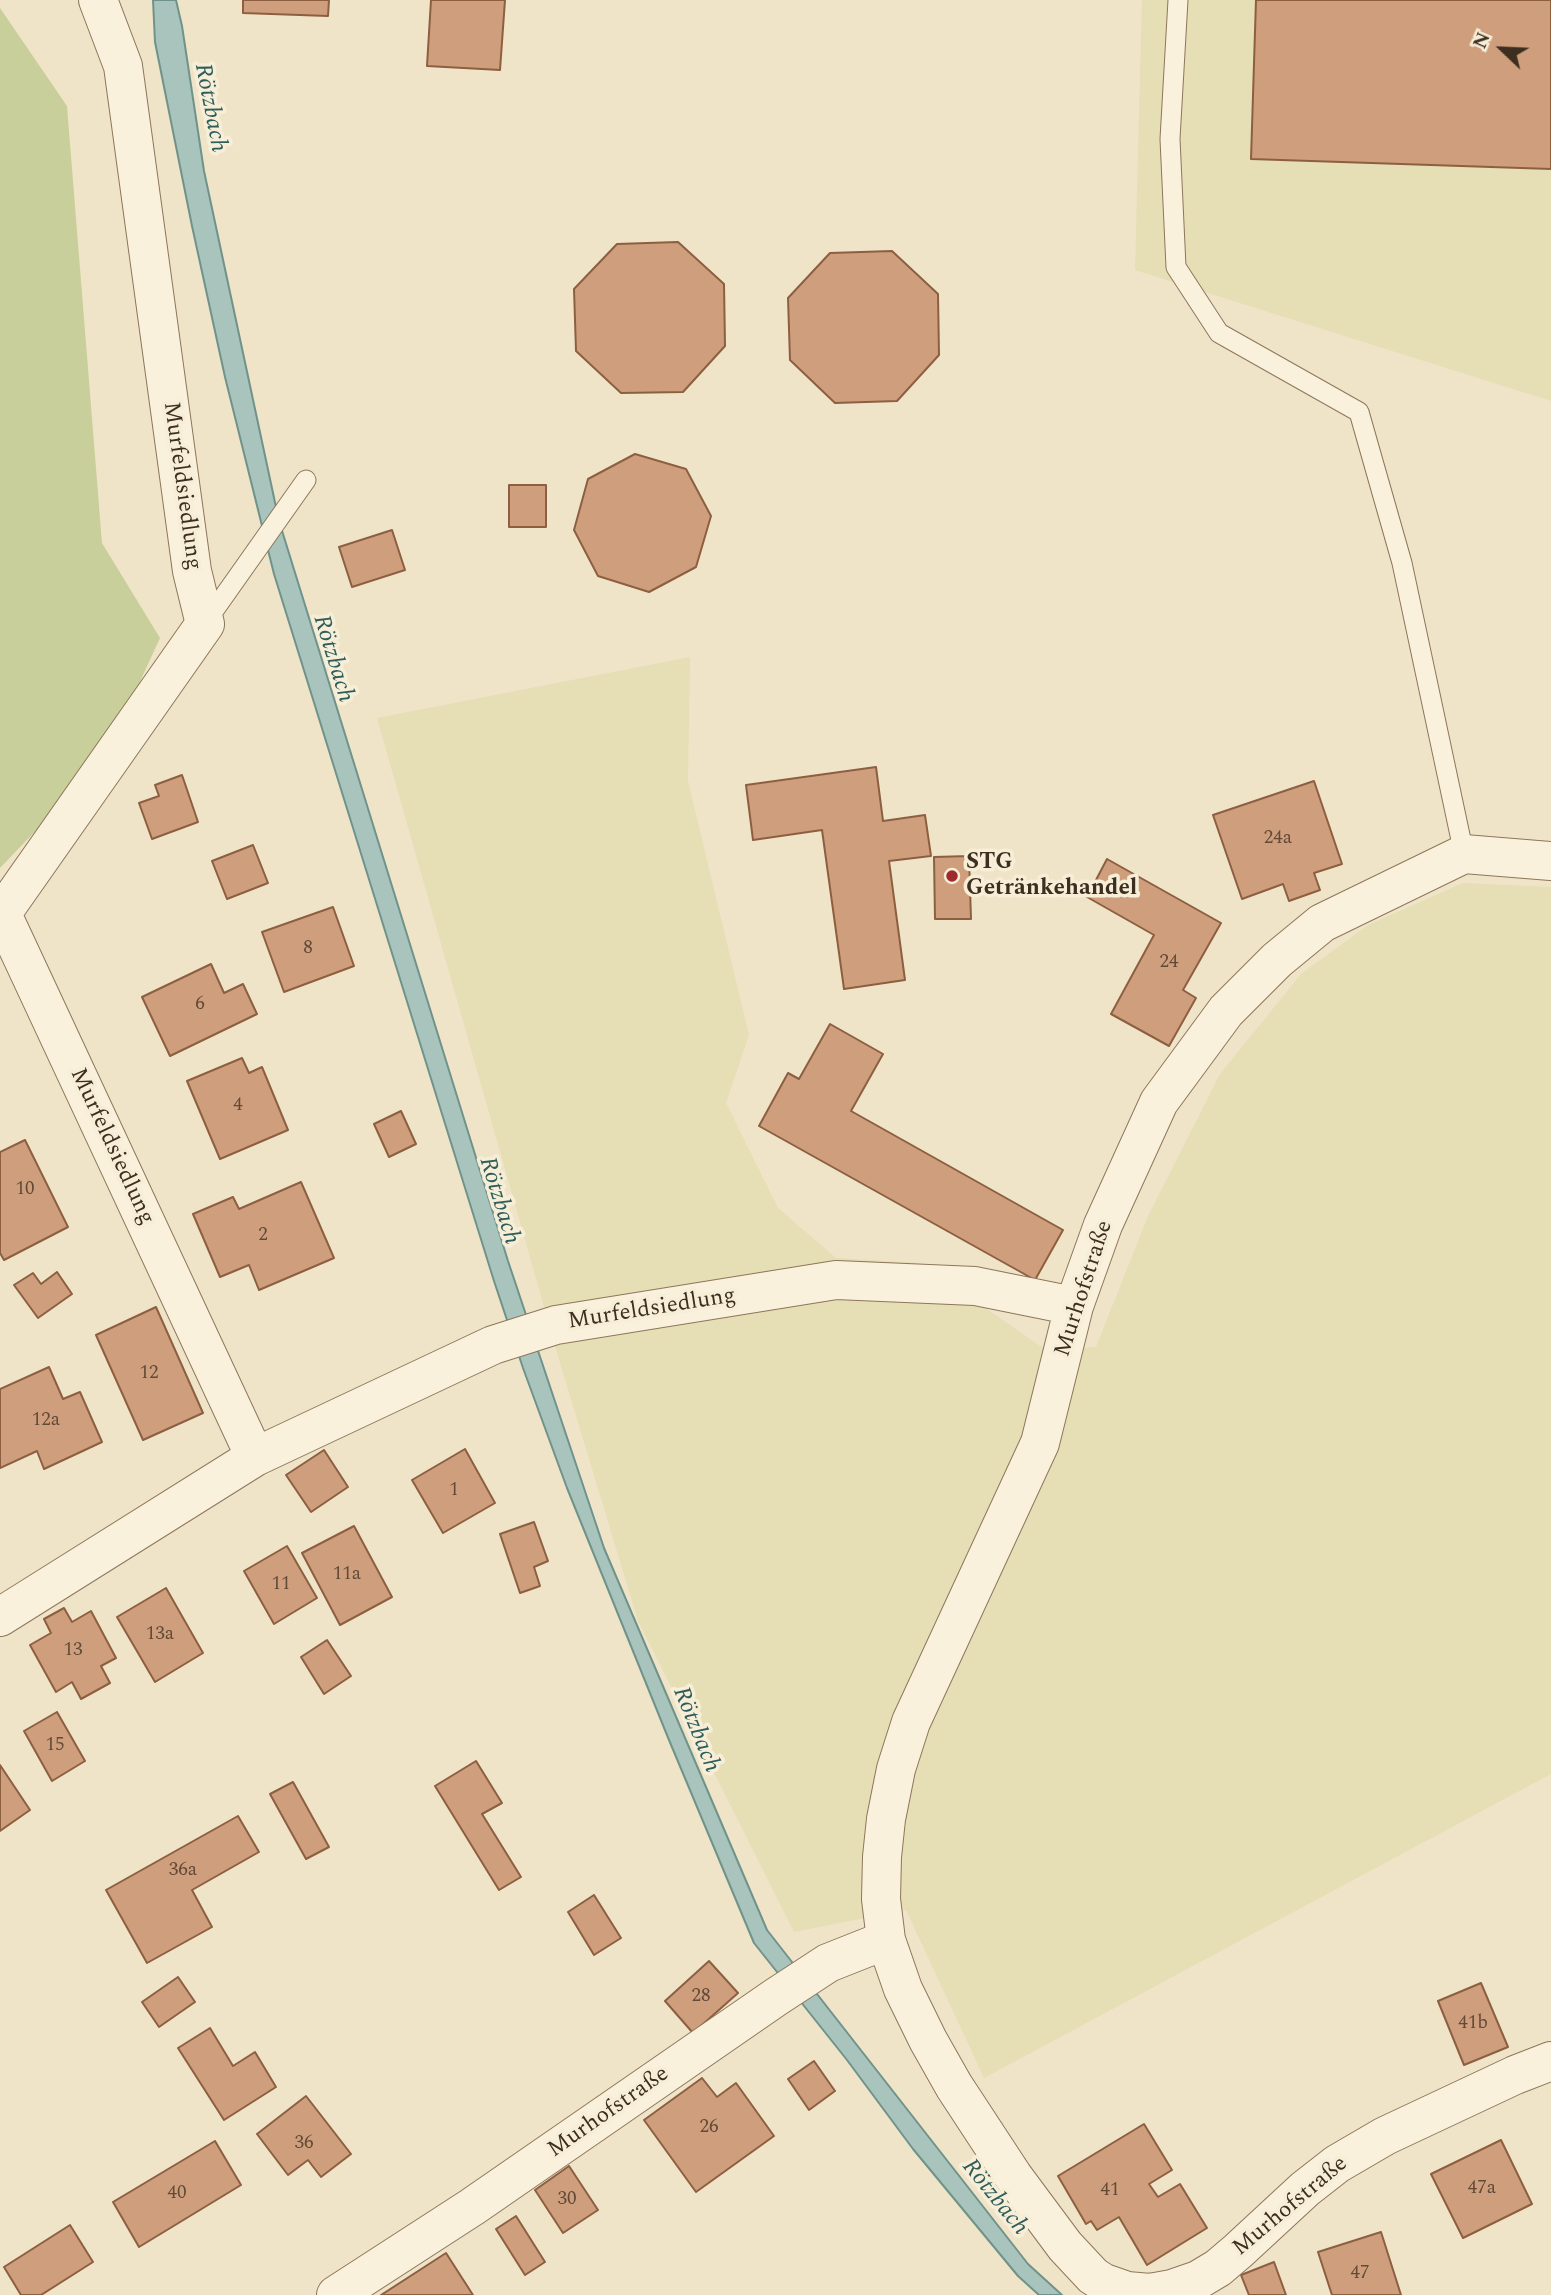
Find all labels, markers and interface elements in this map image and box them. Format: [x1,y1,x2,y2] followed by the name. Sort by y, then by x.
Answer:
[1467,14,1537,84] north arrow
[1466,28,1499,53] text: N
[186,61,232,155] water label: Rötzbach
[156,400,206,572] street label: Murfeldsiedlung
[305,612,359,706] water label: Rötzbach
[1264,828,1292,850] house number: 24a
[966,849,1137,903] place label: STG Getränkehandel
[944,868,960,884] marker: STG Getränkehandel
[303,938,313,960] house number: 8
[1160,952,1178,974] house number: 24
[195,994,205,1016] house number: 6
[63,1064,159,1230] street label: Murfeldsiedlung
[233,1095,243,1117] house number: 4
[471,1154,525,1248] water label: Rötzbach
[16,1179,34,1201] house number: 10
[1050,1217,1120,1361] street label: Murhofstraße
[258,1225,268,1247] house number: 2
[566,1283,738,1337] street label: Murfeldsiedlung
[140,1363,158,1385] house number: 12
[32,1410,60,1432] house number: 12a
[449,1480,459,1502] house number: 1
[333,1564,361,1586] house number: 11a
[272,1574,290,1596] house number: 11
[146,1624,174,1646] house number: 13a
[64,1640,82,1662] house number: 13
[665,1683,725,1777] water label: Rötzbach
[46,1735,64,1757] house number: 15
[169,1860,197,1882] house number: 36a
[692,1986,710,2008] house number: 28
[1458,2013,1488,2035] house number: 41b
[543,2061,675,2165] street label: Murhofstraße
[700,2117,718,2139] house number: 26
[295,2133,313,2155] house number: 36
[1228,2151,1354,2263] street label: Murhofstraße
[955,2154,1033,2242] water label: Rötzbach
[1468,2178,1496,2200] house number: 47a
[1101,2180,1119,2202] house number: 41
[168,2183,186,2205] house number: 40
[558,2189,576,2211] house number: 30
[1351,2263,1369,2285] house number: 47

